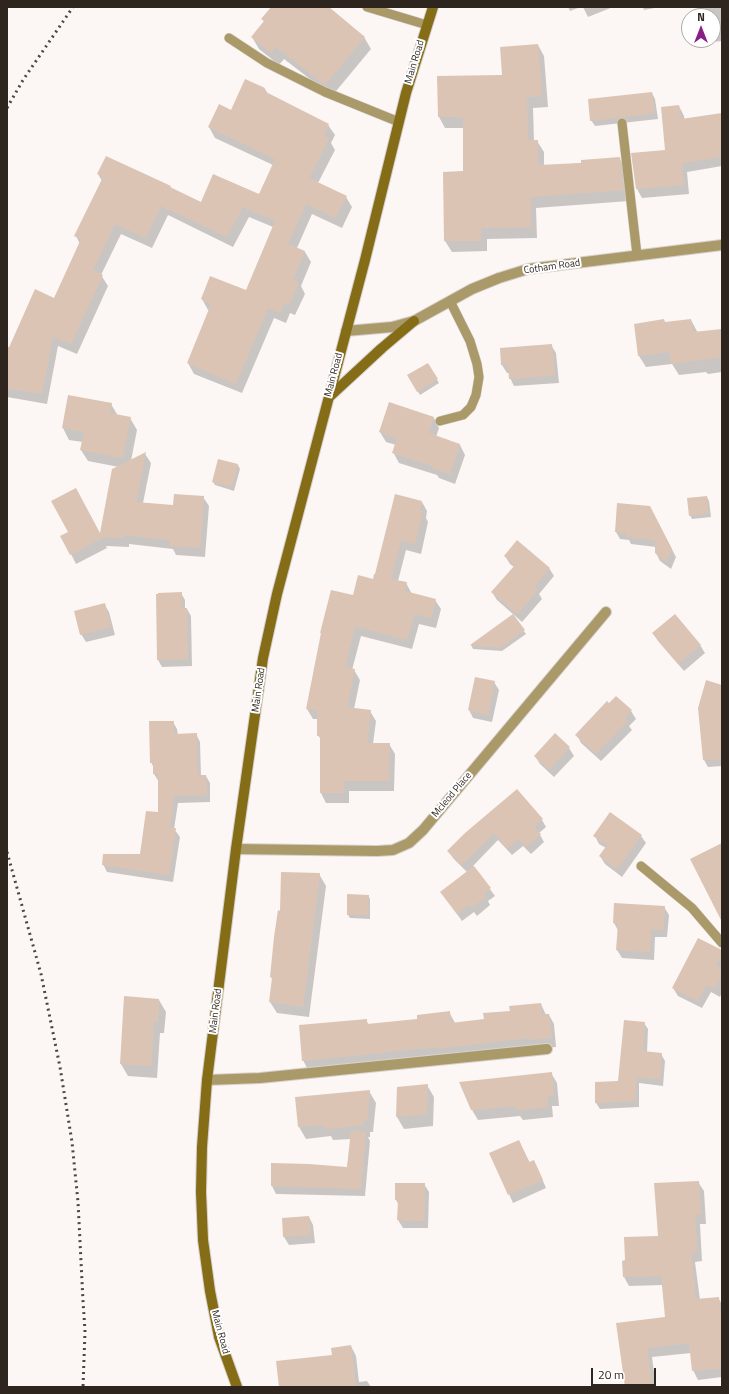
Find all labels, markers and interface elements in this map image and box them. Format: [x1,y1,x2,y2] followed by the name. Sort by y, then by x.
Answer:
[681,8,721,48] north arrow
[697,9,705,25] text: N
[403,39,427,85] street label: Main Road
[523,257,581,277] street label: Cotham Road
[322,352,346,398] street label: Main Road
[250,667,268,713] street label: Main Road
[430,770,474,820] street label: Mcleod Place
[207,988,225,1034] street label: Main Road
[208,1309,232,1355] street label: Main Road
[593,1360,658,1386] scale bar
[598,1365,624,1384] text: 20 m

